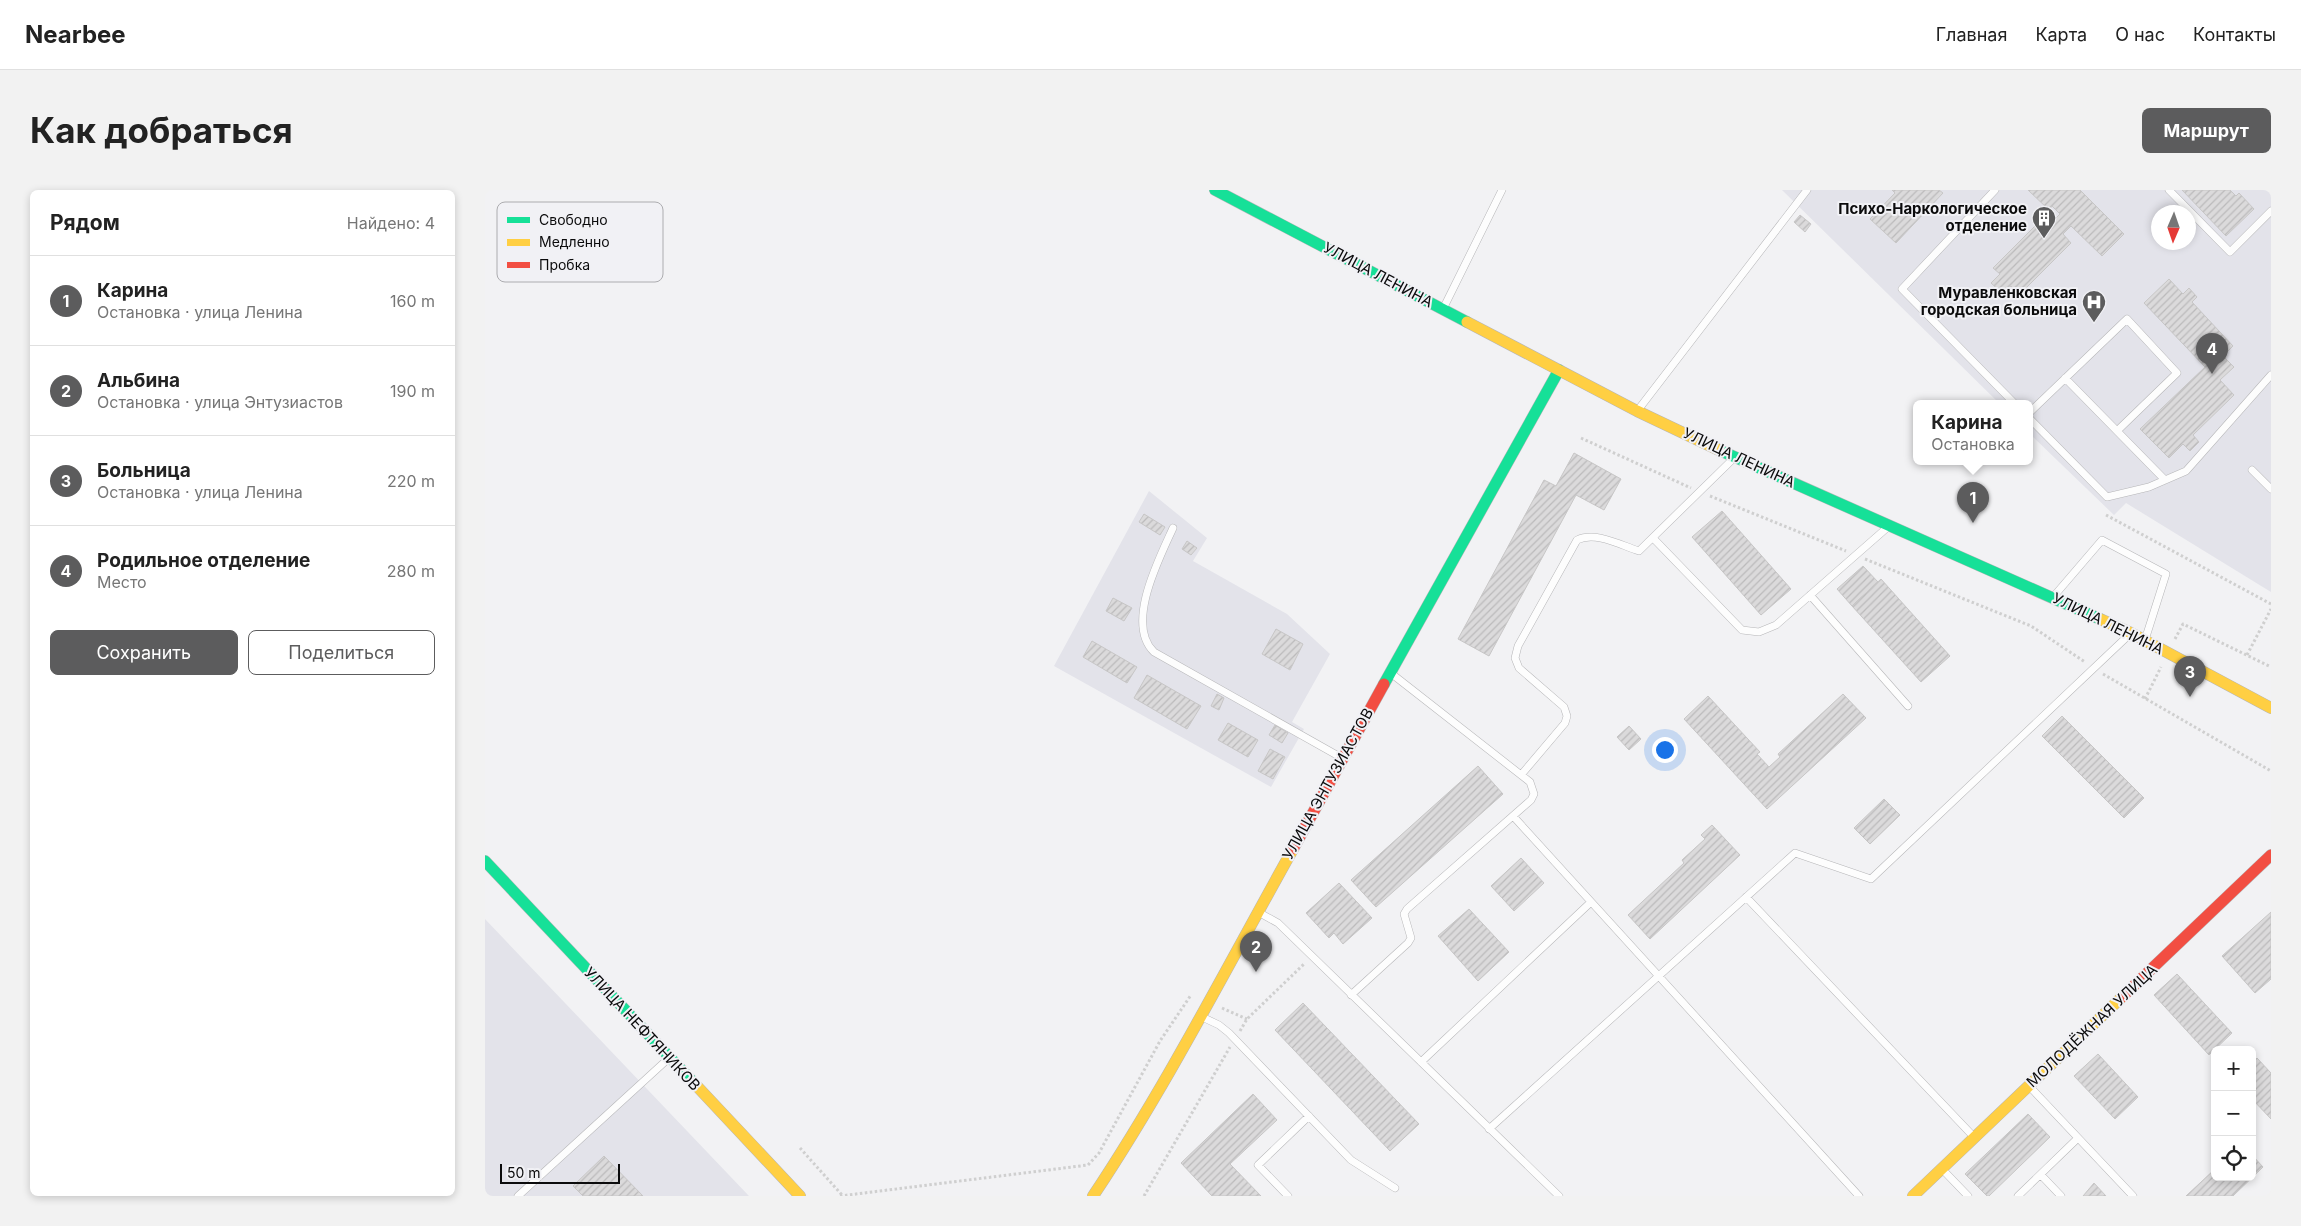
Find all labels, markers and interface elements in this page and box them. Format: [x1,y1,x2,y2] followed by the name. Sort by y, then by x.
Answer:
[25,20,126,49] text: Nearbee
[1936,24,2007,45] text: Главная
[2035,24,2087,45] text: Карта
[2115,24,2165,45] text: О нас
[2193,24,2276,45] text: Контакты
[2142,108,2271,153] button: Маршрут
[30,109,293,151] text: Как добраться
[1838,199,2027,235] place label: Психо-Наркологическое отделение
[497,202,663,282] legend
[2031,205,2057,239] building icon: Психо-Наркологическое отделение
[2151,205,2196,250] north arrow
[50,210,120,235] text: Рядом
[539,211,608,228] text: Свободно
[347,213,435,233] text: Найдено: 4
[539,233,610,250] text: Медленно
[1320,238,1436,311] street label: УЛИЦА ЛЕНИНА
[539,256,590,273] text: Пробка
[97,279,168,302] text: Карина
[1921,283,2077,319] place label: Муравленковская городская больница
[2081,289,2107,323] hospital icon: Муравленковская городская больница
[63,291,69,311] text: 1
[390,291,435,311] text: 160 m
[97,302,303,322] text: Остановка · улица Ленина
[2196,333,2228,374] pin: 4
[97,369,180,392] text: Альбина
[61,381,71,401] text: 2
[390,381,435,401] text: 190 m
[97,392,343,412] text: Остановка · улица Энтузиастов
[1913,400,2033,465] popup
[1931,411,2003,434] text: Карина
[1680,423,1798,492] street label: УЛИЦА ЛЕНИНА
[1931,434,2015,454] text: Остановка
[97,459,191,482] text: Больница
[61,471,71,491] text: 3
[387,471,435,491] text: 220 m
[97,482,303,502] text: Остановка · улица Ленина
[1957,482,1989,523] pin: 1
[97,549,310,572] text: Родильное отделение
[61,561,71,581] text: 4
[387,561,435,581] text: 280 m
[97,572,147,592] text: Место
[2049,588,2167,659] street label: УЛИЦА ЛЕНИНА
[50,630,238,675] button: Сохранить
[248,630,435,675] button: Поделиться
[2174,656,2206,697] pin: 3
[1278,705,1377,863] street label: УЛИЦА ЭНТУЗИАСТОВ
[1652,737,1678,763] your location
[1240,931,1272,972] pin: 2
[2022,960,2161,1091] street label: МОЛОДЁЖНАЯ УЛИЦА
[580,963,705,1094] street label: УЛИЦА НЕФТЯНИКОВ
[2211,1046,2256,1181] map controls
[2211,1046,2256,1091] button: +
[2211,1091,2256,1136] button: −
[2211,1136,2256,1181] button: locate
[500,1161,620,1184] scale bar
[507,1164,541,1181] text: 50 m

